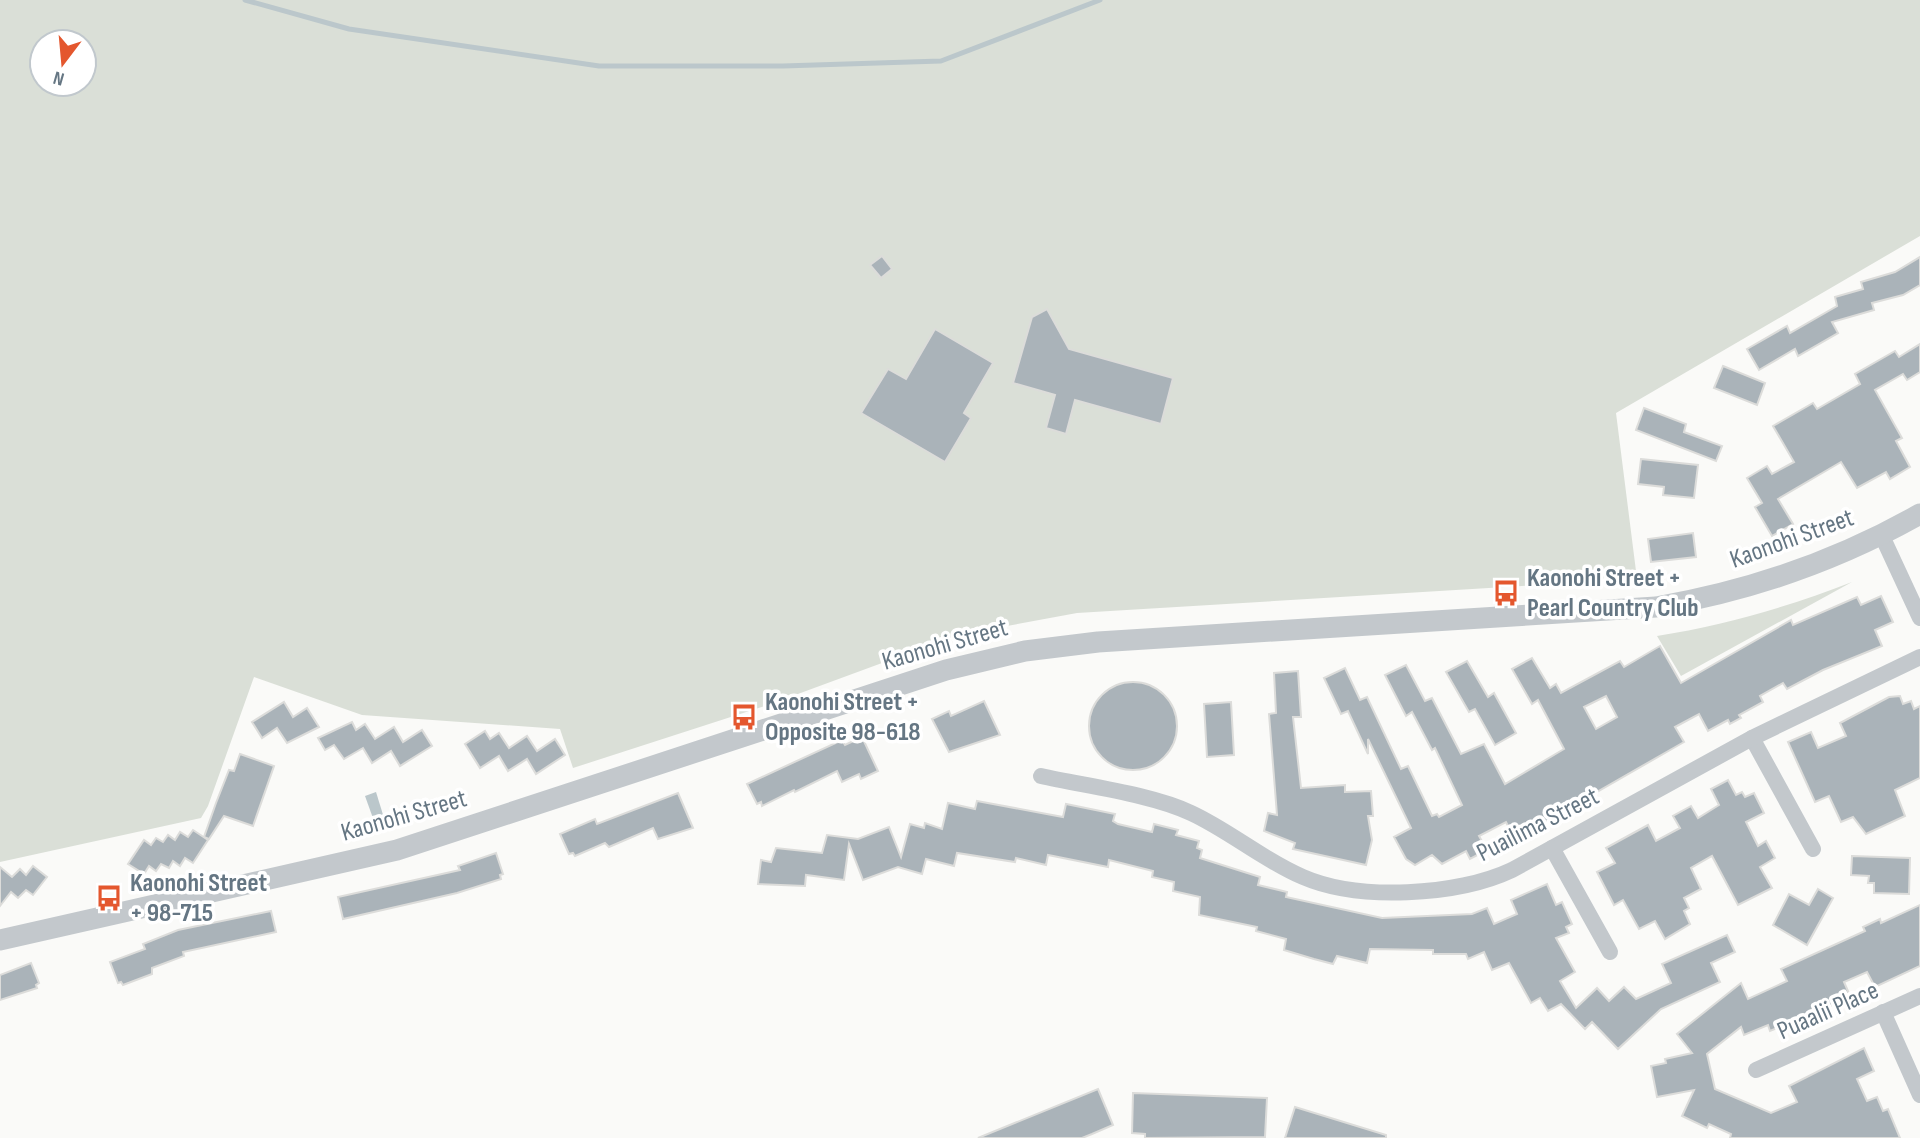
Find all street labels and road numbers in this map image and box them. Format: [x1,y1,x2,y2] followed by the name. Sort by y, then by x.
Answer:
[1726,502,1858,576] street label: Kaonohi Street
[879,612,1011,678] street label: Kaonohi Street
[1472,781,1604,869] street label: Puailima Street
[338,783,470,849] street label: Kaonohi Street
[1773,975,1883,1047] street label: Puaalii Place

